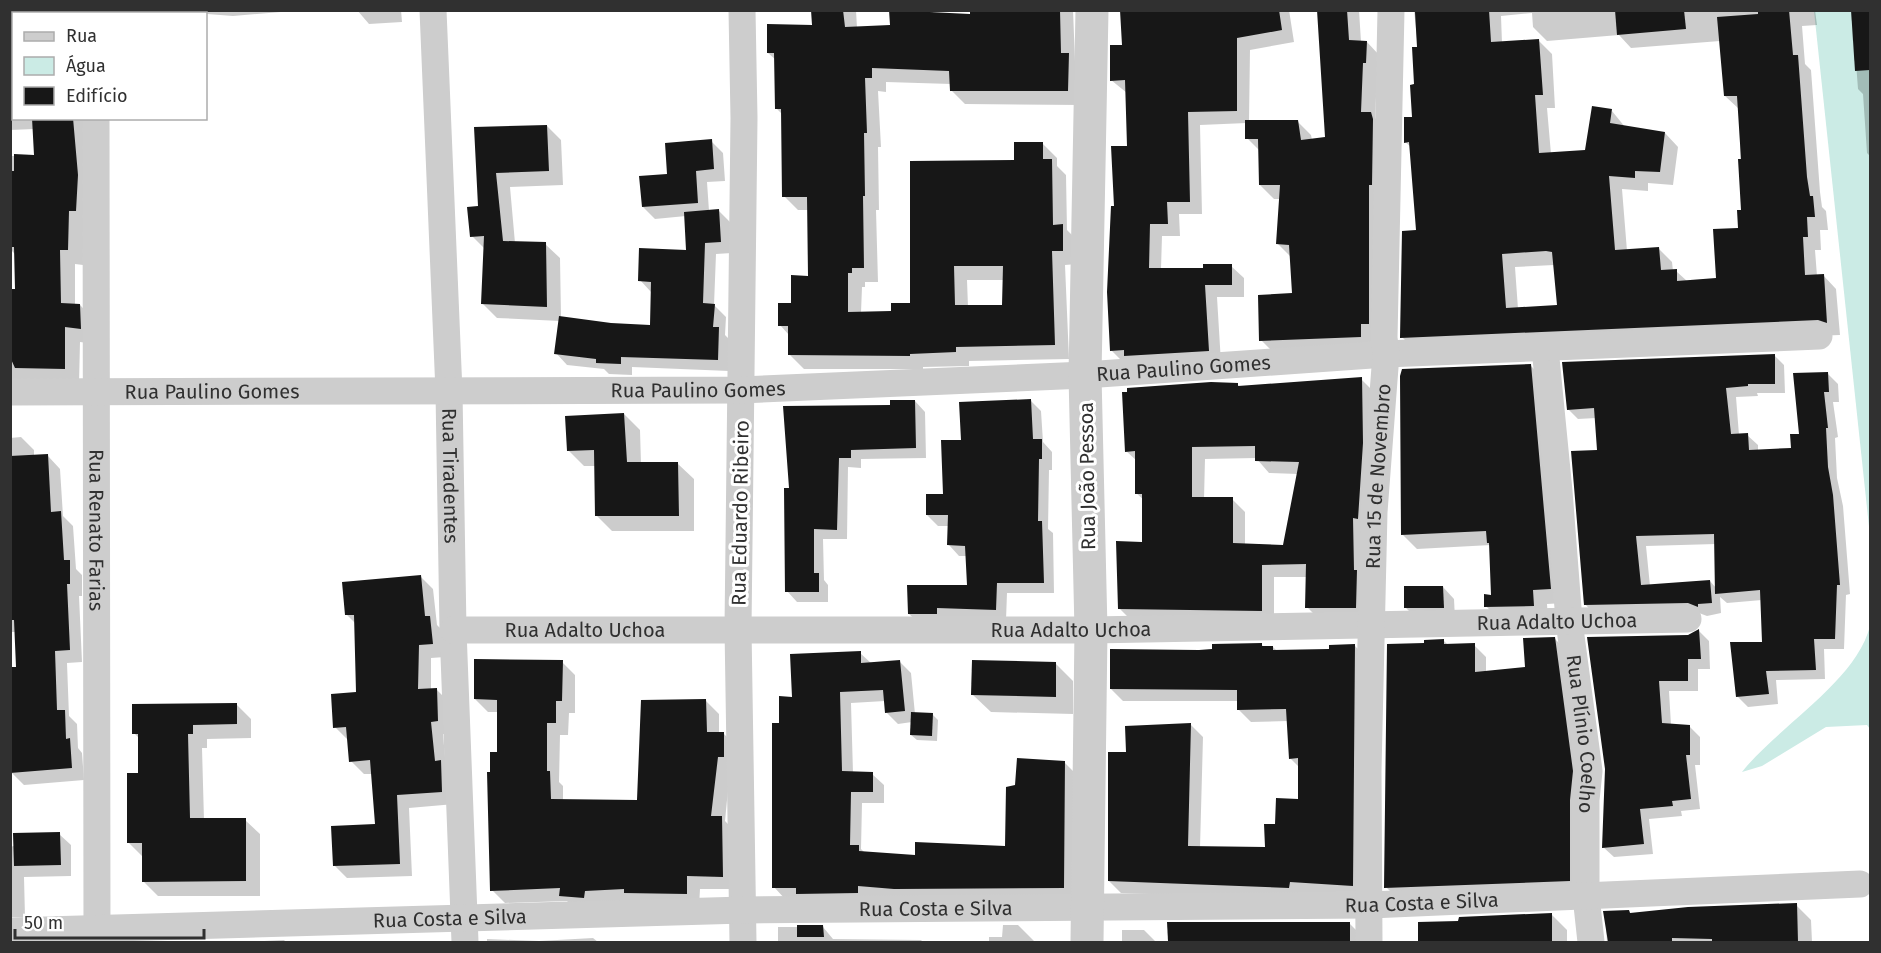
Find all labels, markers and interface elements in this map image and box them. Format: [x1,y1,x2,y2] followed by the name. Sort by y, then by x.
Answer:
[12,12,207,120] legend
[66,25,97,47] text: Rua
[66,54,106,77] text: Água
[66,85,128,107] text: Edifício
[1095,350,1272,386] street label: Rua Paulino Gomes
[610,376,786,402] street label: Rua Paulino Gomes
[124,379,300,404] street label: Rua Paulino Gomes
[1361,383,1396,569] street label: Rua 15 de Novembro
[1074,402,1100,550] street label: Rua João Pessoa
[437,408,464,544] street label: Rua Tiradentes
[726,420,754,606] street label: Rua Eduardo Ribeiro
[84,449,109,611] street label: Rua Renato Farias
[1476,608,1638,635] street label: Rua Adalto Uchoa
[991,617,1152,642] street label: Rua Adalto Uchoa
[505,618,665,642] street label: Rua Adalto Uchoa
[1562,653,1601,813] street label: Rua Plínio Coelho
[1345,888,1499,917] street label: Rua Costa e Silva
[859,896,1013,921] street label: Rua Costa e Silva
[15,902,204,940] scale bar
[373,904,527,933] street label: Rua Costa e Silva
[24,912,63,934] text: 50 m

